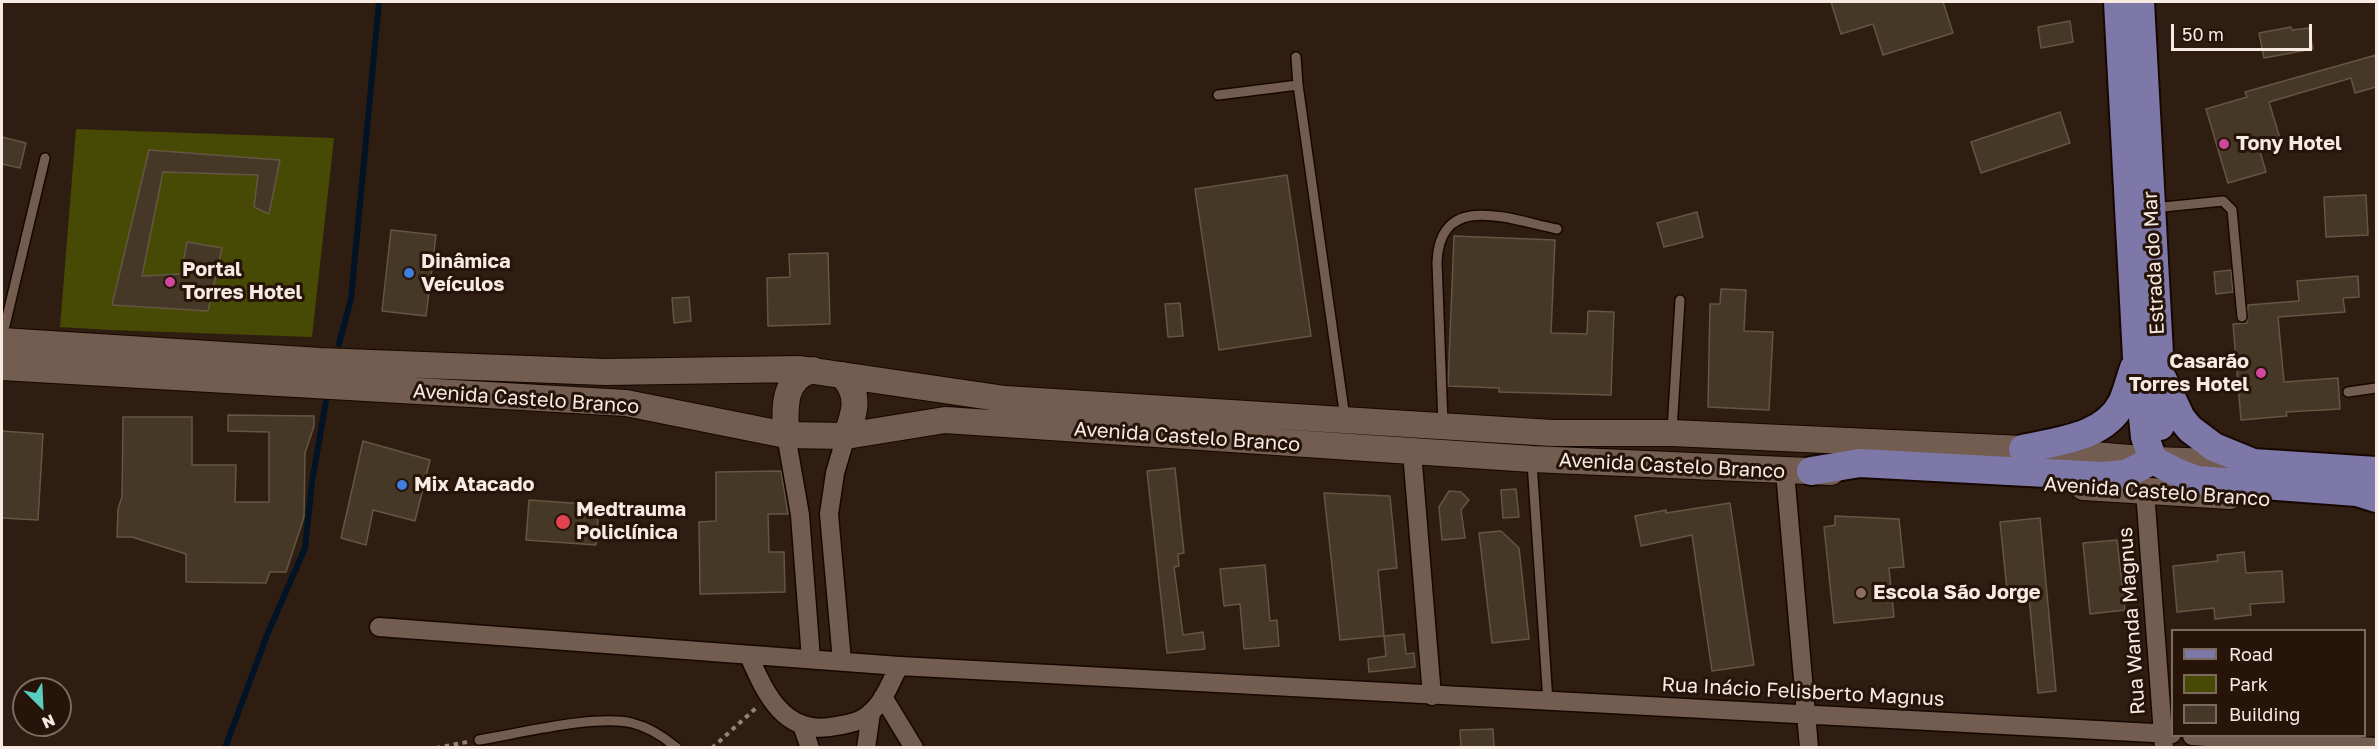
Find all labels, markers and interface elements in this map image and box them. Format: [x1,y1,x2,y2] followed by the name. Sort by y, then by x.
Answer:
[2174,12,2315,50] scale bar
[2182,23,2224,45] text: 50 m
[2236,132,2342,156] place label: Tony Hotel
[2217,137,2231,151] marker: Tony Hotel
[2138,191,2170,335] street label: Estrada do Mar
[421,250,511,297] place label: Dinâmica Veículos
[182,258,302,305] place label: Portal Torres Hotel
[402,266,416,280] marker: Dinâmica Veículos
[163,275,177,289] marker: Portal Torres Hotel
[2129,350,2249,397] place label: Casarão Torres Hotel
[2254,366,2268,380] marker: Casarão Torres Hotel
[412,379,640,419] street label: Avenida Castelo Branco
[1073,417,1301,457] street label: Avenida Castelo Branco
[1558,448,1786,484] street label: Avenida Castelo Branco
[2043,472,2271,512] street label: Avenida Castelo Branco
[414,473,534,497] place label: Mix Atacado
[395,478,409,492] marker: Mix Atacado
[576,498,686,545] place label: Medtrauma Policlínica
[554,513,572,531] marker: Medtrauma Policlínica
[2113,526,2151,716] street label: Rua Wanda Magnus
[1873,581,2040,605] place label: Escola São Jorge
[1854,586,1868,600] marker: Escola São Jorge
[2171,629,2366,737] legend
[2229,643,2273,665] text: Road
[1661,673,1945,711] street label: Rua Inácio Felisberto Magnus
[2229,673,2268,695] text: Park
[12,677,72,737] north arrow
[2229,703,2300,725] text: Building
[39,710,58,733] text: N

